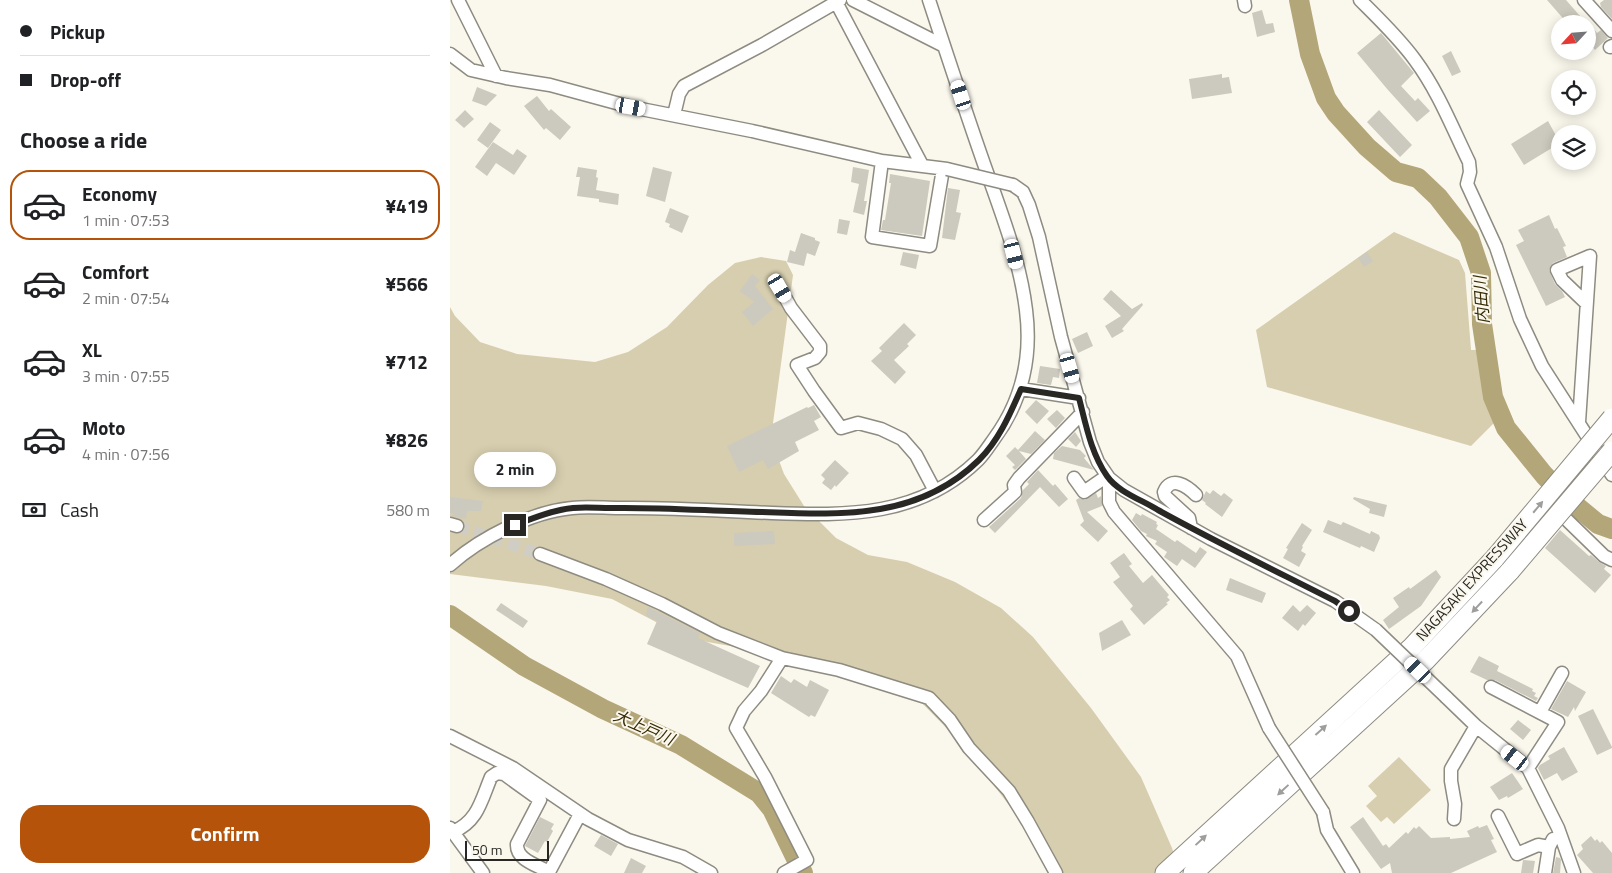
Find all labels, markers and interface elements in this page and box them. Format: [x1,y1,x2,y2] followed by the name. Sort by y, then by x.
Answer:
[1551,15,1596,60] north arrow
[1551,15,1596,170] map controls
[50,17,105,46] text: Pickup
[50,65,121,94] text: Drop-off
[1551,70,1596,115] button: locate
[949,78,972,112] car
[614,97,647,117] car
[20,123,147,157] text: Choose a ride
[1551,125,1596,170] button: layers
[82,179,157,208] text: Economy
[22,183,67,228] icon: car
[385,191,428,220] text: ¥419
[82,208,170,232] text: 1 min · 07:53
[1003,238,1024,270] car
[82,257,149,286] text: Comfort
[22,261,67,306] icon: car
[385,269,428,298] text: ¥566
[765,271,794,305] car
[1467,273,1495,325] water label: 内田川
[82,286,170,310] text: 2 min · 07:54
[82,335,102,364] text: XL
[22,339,67,384] icon: car
[385,347,428,376] text: ¥712
[1058,352,1081,384] car
[82,364,170,388] text: 3 min · 07:55
[82,413,125,442] text: Moto
[22,417,67,462] icon: car
[385,425,428,454] text: ¥826
[82,442,170,466] text: 4 min · 07:56
[474,452,556,488] callout: 2 min
[496,457,534,481] text: 2 min
[60,495,99,524] text: Cash
[20,496,48,524] icon: cash
[386,498,430,522] text: 580 m
[1532,501,1543,514] one-way arrow
[1410,513,1533,646] street label: NAGASAKI EXPRESSWAY
[504,514,526,536] route end
[1338,600,1360,622] route start
[1471,600,1483,612] one-way arrow
[1402,654,1434,686] car
[610,703,680,752] water label: 大上戸川
[1314,724,1326,736] one-way arrow
[1498,743,1531,773] car
[1276,785,1289,796] one-way arrow
[20,805,430,863] button: Confirm
[1195,834,1207,846] one-way arrow
[465,838,549,861] scale bar
[472,839,502,860] text: 50 m

